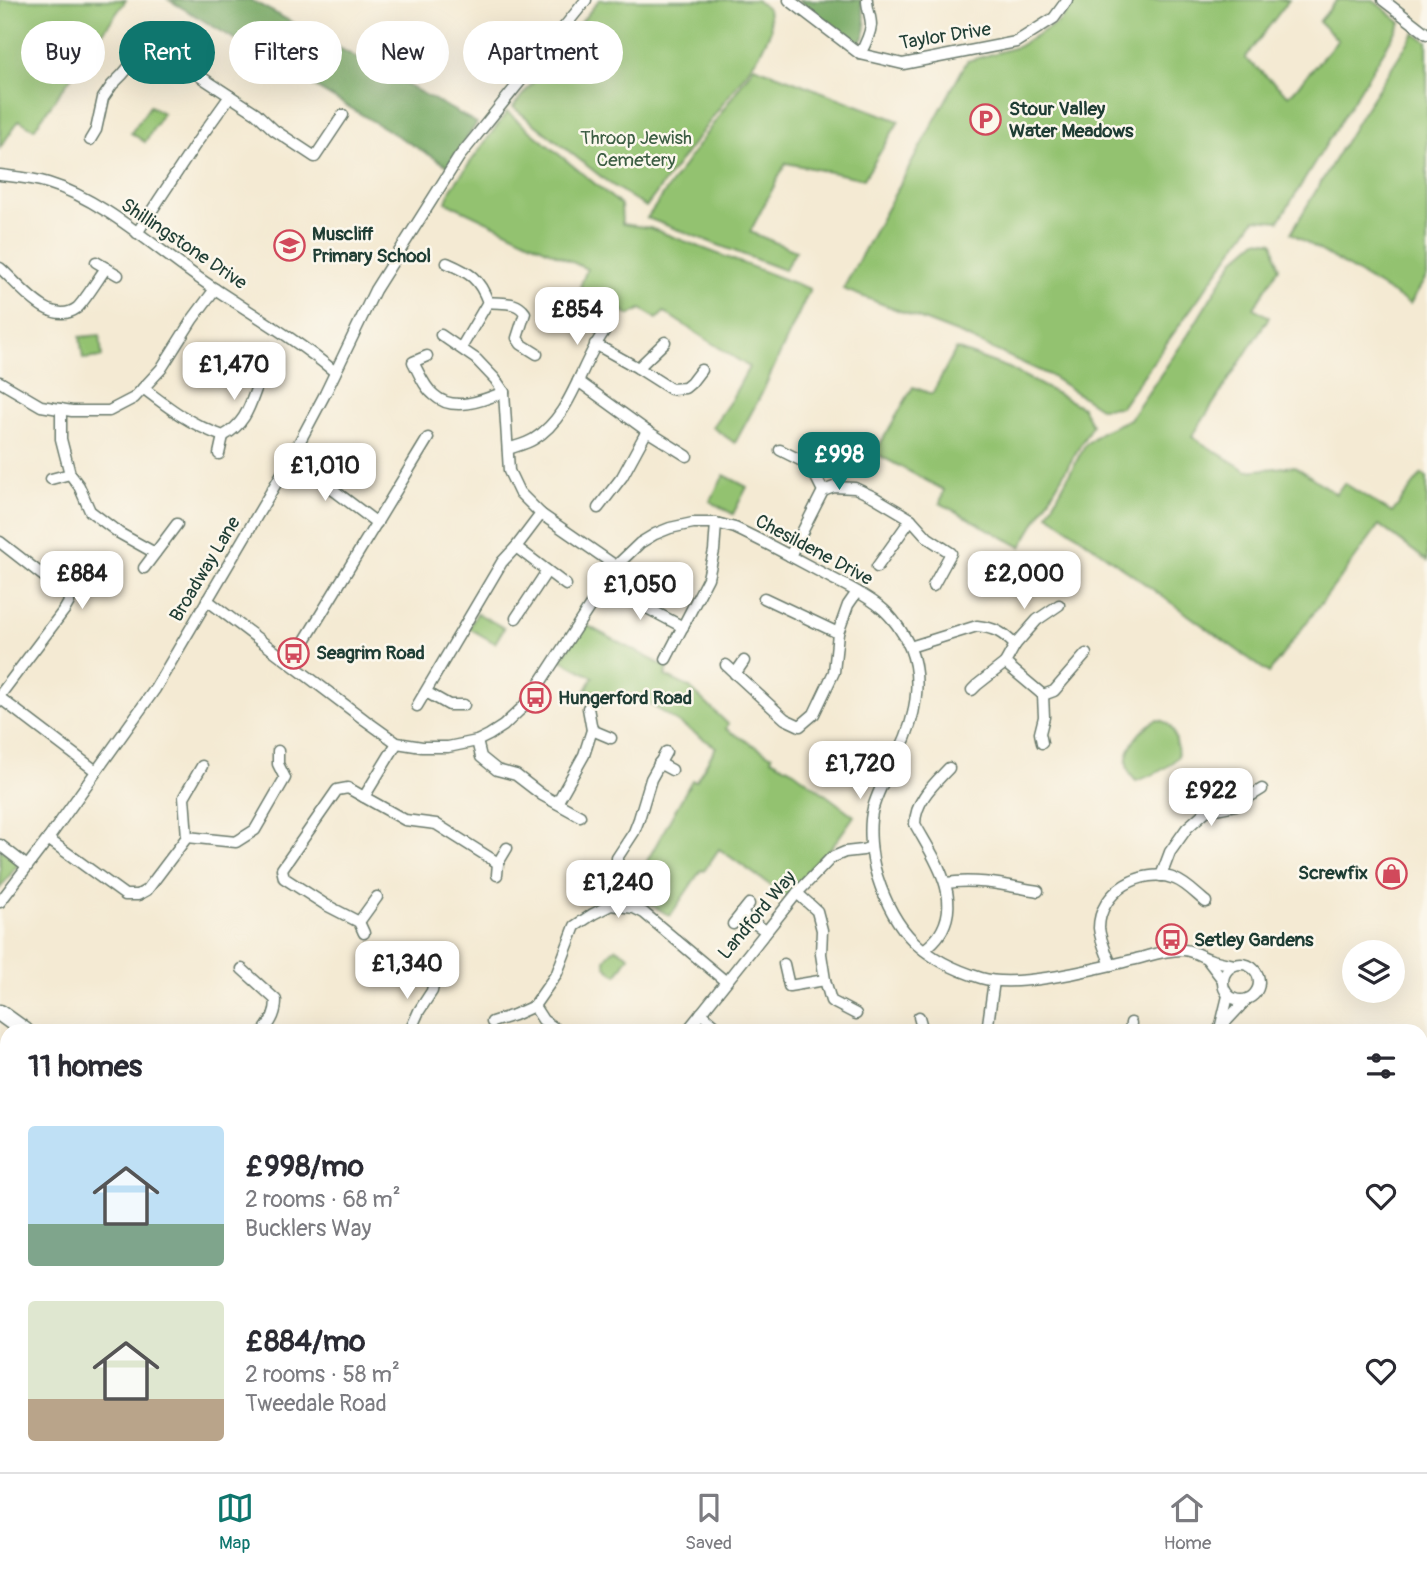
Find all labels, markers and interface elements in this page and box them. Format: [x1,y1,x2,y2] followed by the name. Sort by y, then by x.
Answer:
[897,17,993,55] street label: Taylor Drive
[21,21,105,84] chip: Buy
[119,21,215,84] chip: Rent
[229,21,342,84] chip: Filters
[356,21,449,84] chip: New
[463,21,623,84] chip: Apartment
[1009,97,1134,143] place label: Stour Valley Water Meadows
[969,103,1003,137] parking icon: Stour Valley Water Meadows
[580,126,692,172] park label: Throop Jewish Cemetery
[116,193,252,295] street label: Shillingstone Drive
[312,222,431,268] place label: Muscliff Primary School
[272,228,306,262] school or university icon: Muscliff Primary School
[536,288,618,347] pin: £854
[551,295,603,324] text: £854
[177,342,291,402] pin: £1,470
[199,350,269,379] text: £1,470
[798,433,880,492] pin: £998
[814,440,864,469] text: £998
[268,444,382,503] pin: £1,010
[290,451,360,480] text: £1,010
[751,509,877,591] street label: Chesildene Drive
[164,511,246,626] street label: Broadway Lane
[41,552,123,611] pin: £884
[967,552,1081,611] pin: £2,000
[56,559,108,588] text: £884
[984,559,1064,588] text: £2,000
[583,562,697,622] pin: £1,050
[603,570,677,599] text: £1,050
[276,636,310,670] bus stop icon: Seagrim Road
[316,641,425,665] place label: Seagrim Road
[518,681,552,715] bus stop icon: Hungerford Road
[558,686,692,710] place label: Hungerford Road
[803,742,917,801] pin: £1,720
[825,749,895,778] text: £1,720
[1170,768,1252,828] pin: £922
[1185,776,1237,805] text: £922
[1374,856,1408,890] shop icon: Screwfix
[561,860,675,920] pin: £1,240
[1298,861,1368,885] place label: Screwfix
[713,866,801,964] street label: Landford Way
[582,868,654,897] text: £1,240
[1154,923,1188,957] bus stop icon: Setley Gardens
[1194,928,1314,952] place label: Setley Gardens
[1342,940,1405,1003] map controls
[1342,940,1405,1003] button: layers
[350,942,464,1001] pin: £1,340
[371,949,443,978] text: £1,340
[1362,1047,1400,1085] icon: filters
[28,1048,142,1085] text: 11 homes
[245,1148,364,1185] text: £998/mo
[84,1154,168,1238] icon: home
[1362,1177,1400,1215] icon: heart
[245,1185,401,1214] text: 2 rooms · 68 m²
[245,1214,371,1243] text: Bucklers Way
[245,1323,365,1360] text: £884/mo
[84,1329,168,1413] icon: home
[1362,1352,1400,1390] icon: heart
[245,1360,400,1389] text: 2 rooms · 58 m²
[245,1389,387,1418] text: Tweedale Road
[216,1489,254,1555] tab: Map
[685,1489,732,1555] tab: Saved
[1163,1489,1211,1555] tab: Home

